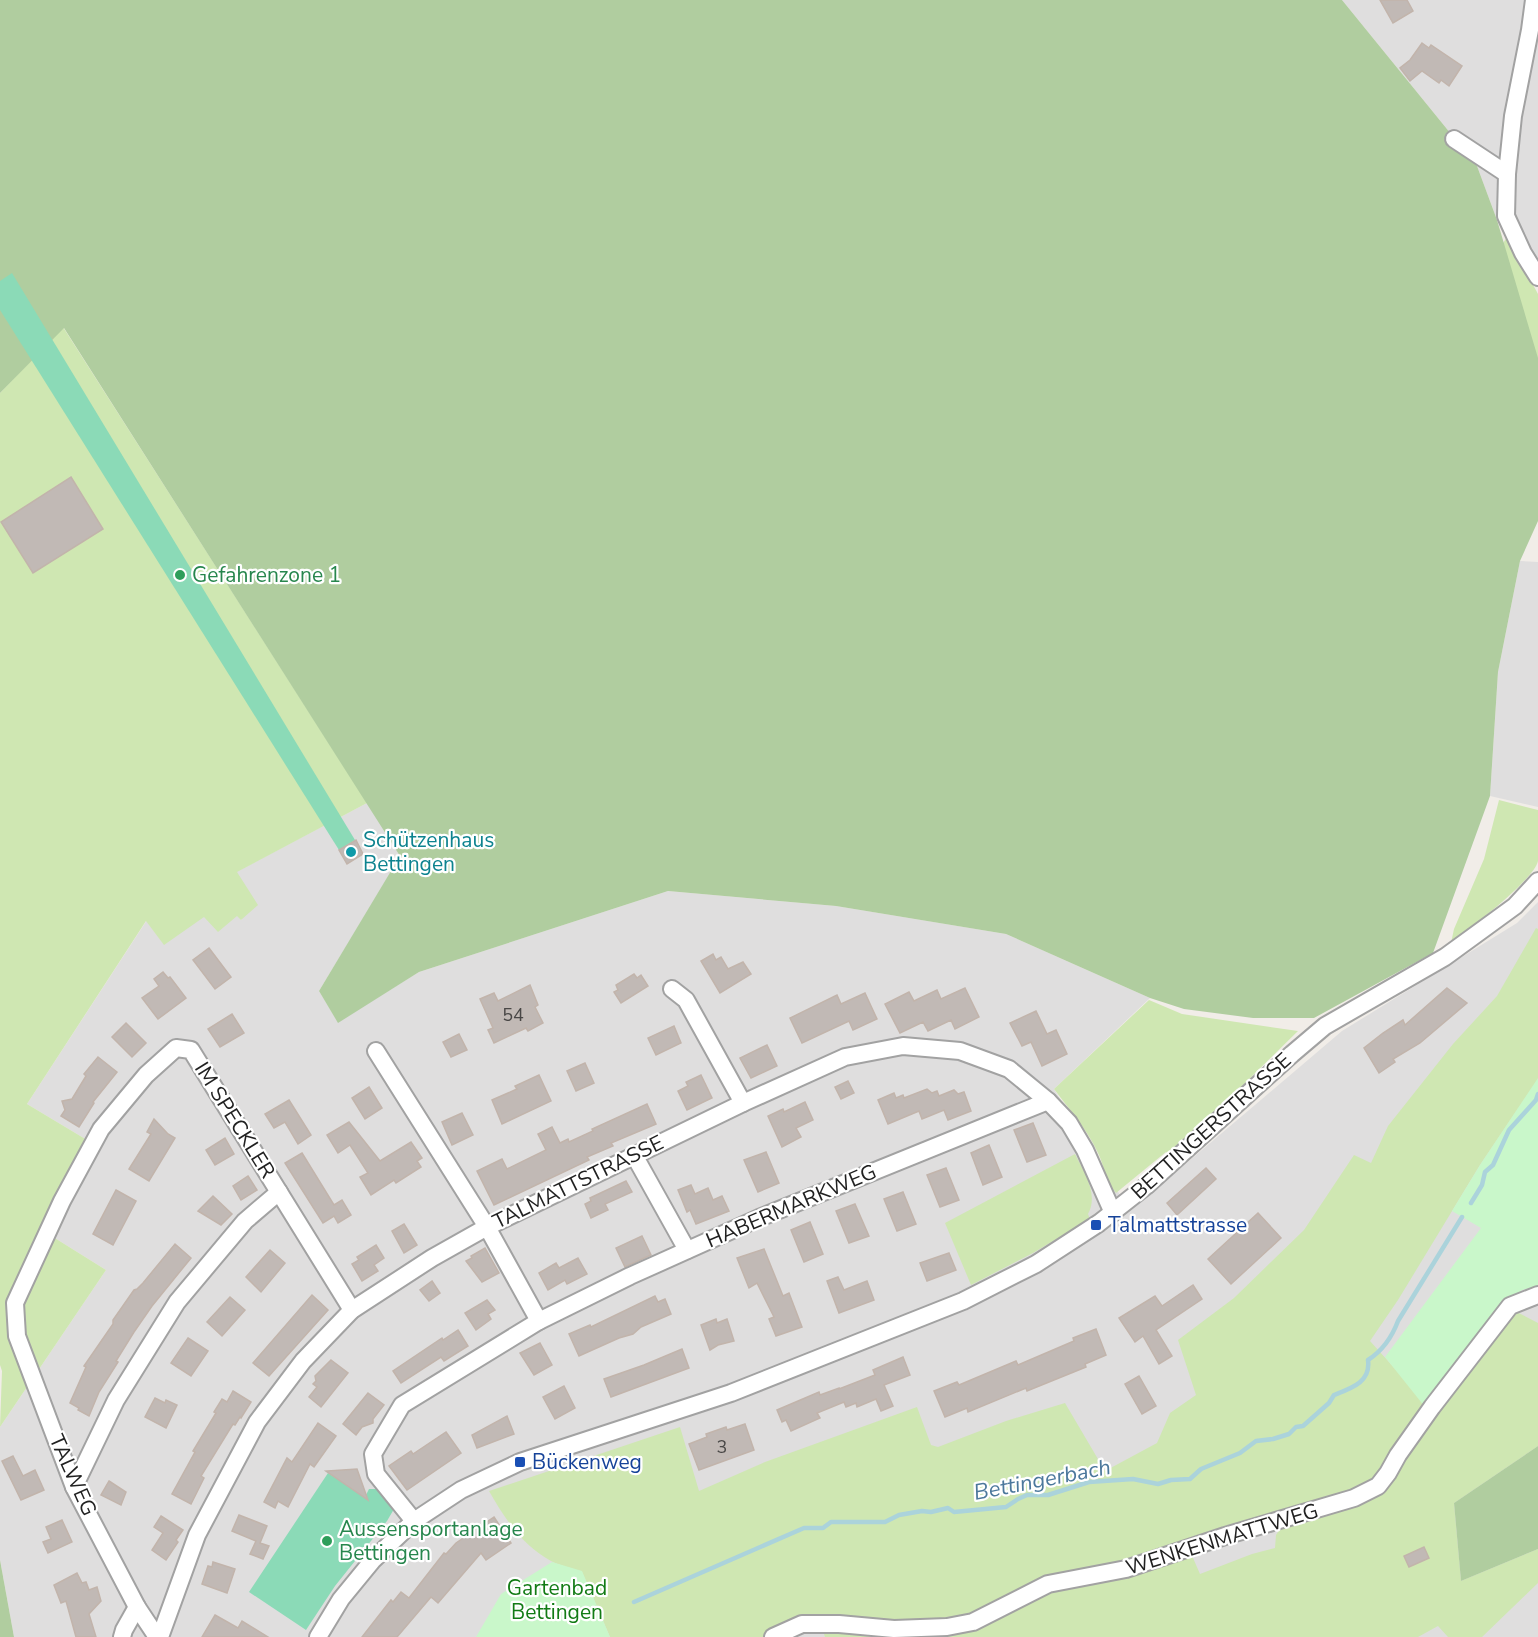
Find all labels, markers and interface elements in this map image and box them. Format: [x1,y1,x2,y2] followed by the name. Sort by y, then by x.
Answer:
[192,561,341,589] place label: Gefahrenzone 1
[173,568,187,582] marker: Gefahrenzone 1
[363,826,494,878] place label: Schützenhaus Bettingen
[344,845,358,859] marker: Schützenhaus Bettingen
[502,1003,524,1027] house number: 54
[1125,1047,1297,1205] street label: BETTINGERSTRASSE
[188,1057,282,1183] street label: IM SPECKLER
[488,1128,668,1236] street label: TALMATTSTRASSE
[702,1157,880,1255] street label: HABERMARKWEG
[1108,1211,1247,1239] place label: Talmattstrasse
[1089,1218,1103,1232] marker: Talmattstrasse
[43,1430,103,1520] street label: TALWEG
[717,1435,727,1459] house number: 3
[532,1448,642,1476] place label: Bückenweg
[971,1452,1113,1508] water label: Bettingerbach
[513,1455,527,1469] marker: Bückenweg
[1122,1496,1322,1582] street label: WENKENMATTWEG
[339,1515,523,1567] place label: Aussensportanlage Bettingen
[320,1534,334,1548] marker: Aussensportanlage Bettingen
[507,1574,607,1626] park label: Gartenbad Bettingen

